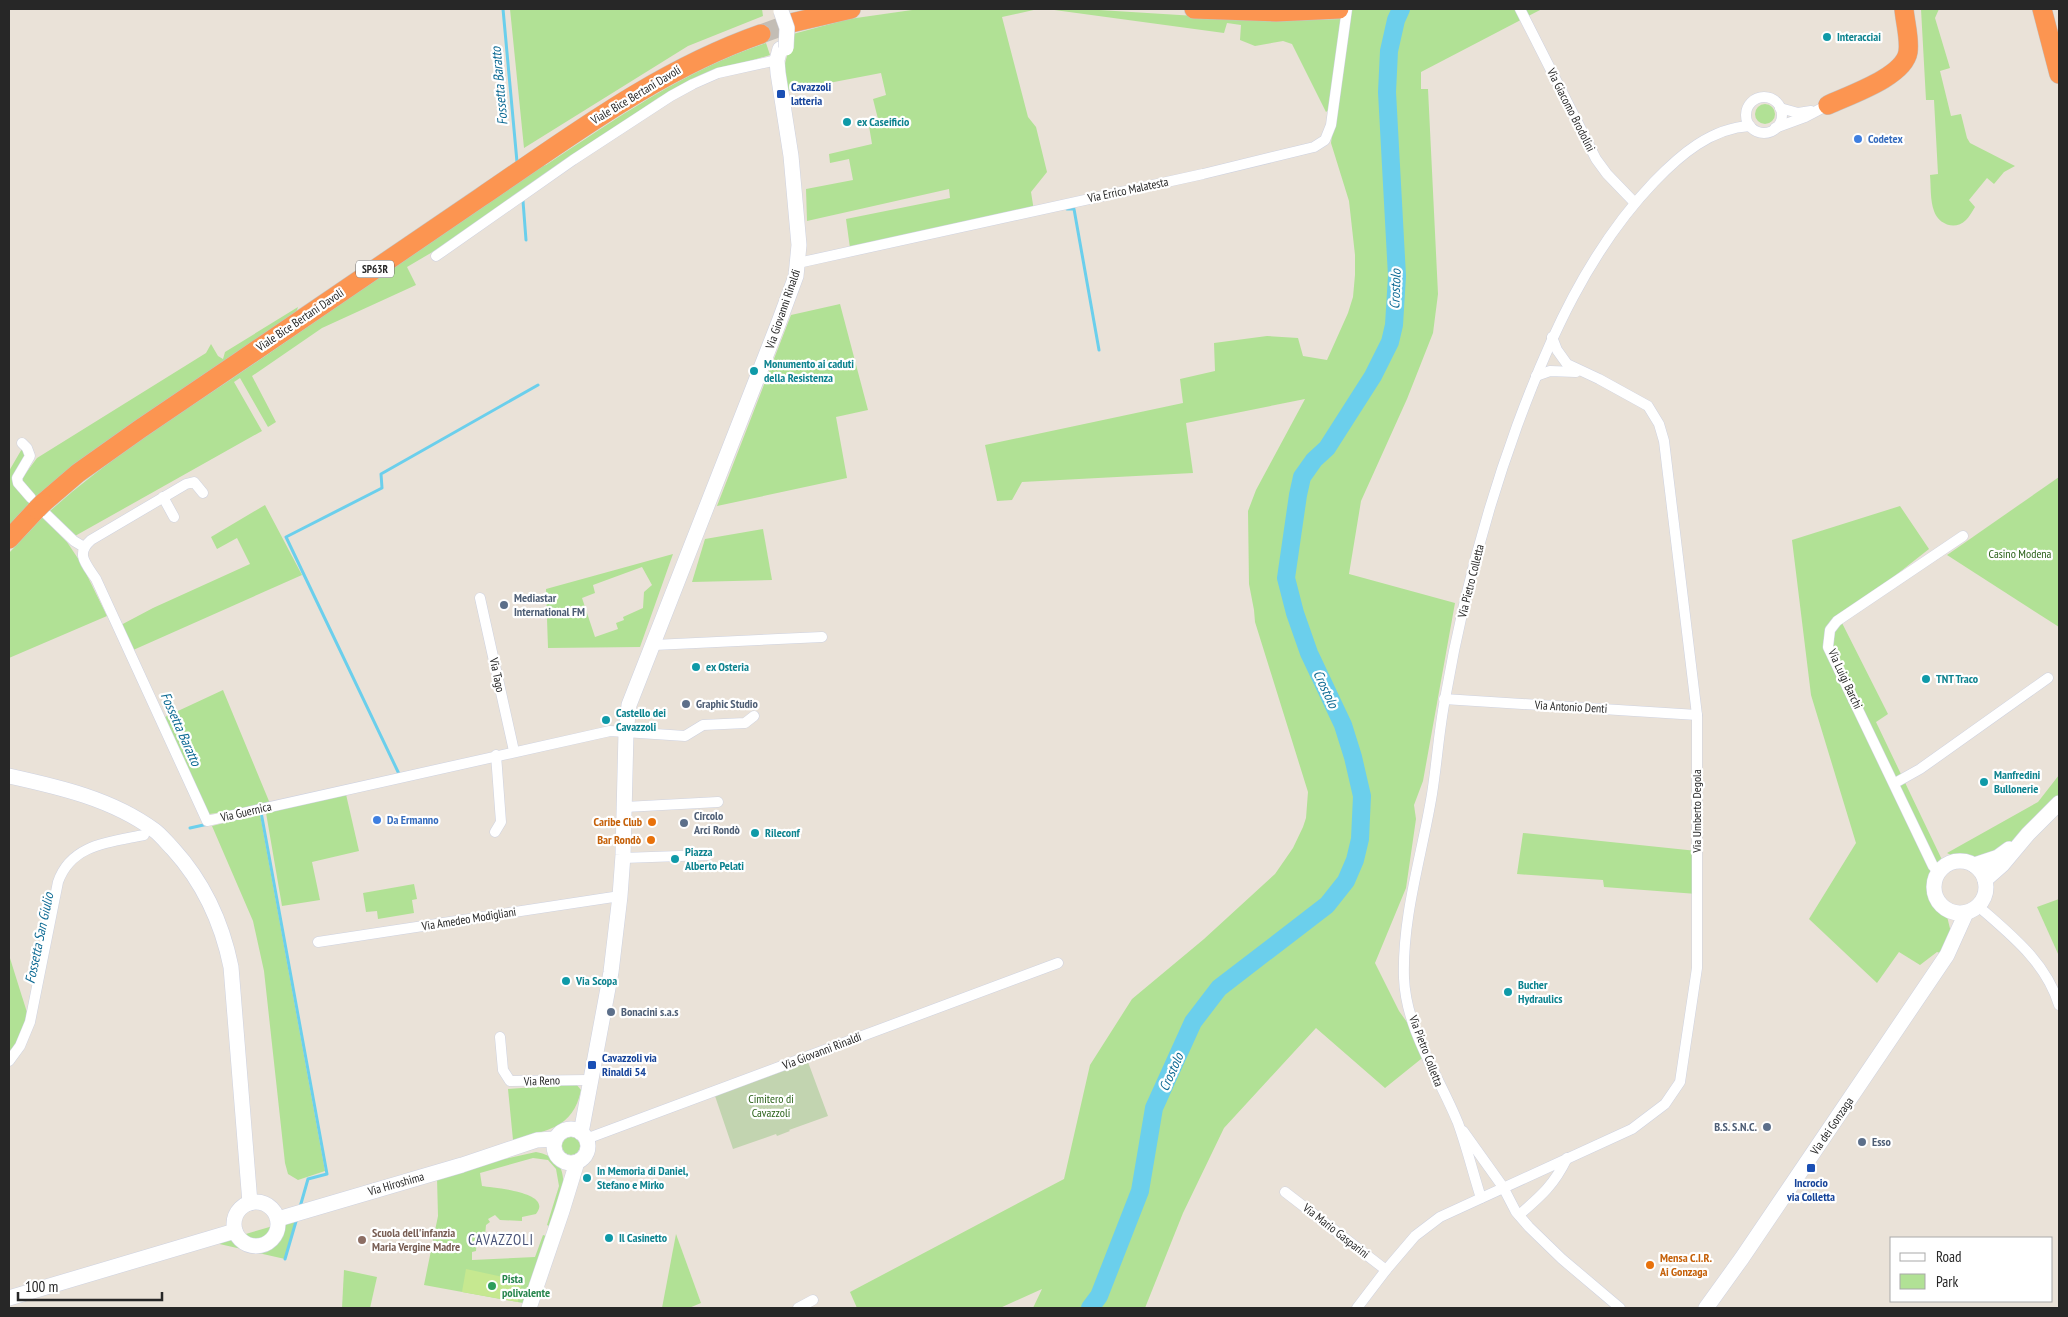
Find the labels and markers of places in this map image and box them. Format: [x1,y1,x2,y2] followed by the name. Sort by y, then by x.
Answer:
[1837,29,1881,44] place label: Interacciai
[1821,31,1833,43] marker: Interacciai
[791,79,831,108] place label: Cavazzoli latteria
[775,88,787,100] marker: Cavazzoli latteria
[857,114,910,129] place label: ex Caseificio
[841,116,853,128] marker: ex Caseificio
[1868,131,1903,146] place label: Codetex
[1852,133,1864,145] marker: Codetex
[764,356,854,385] place label: Monumento ai caduti della Resistenza
[748,365,760,377] marker: Monumento ai caduti della Resistenza
[514,590,585,619] place label: Mediastar International FM
[498,599,510,611] marker: Mediastar International FM
[706,659,749,674] place label: ex Osteria
[690,661,702,673] marker: ex Osteria
[1936,671,1979,686] place label: TNT Traco
[1920,673,1932,685] marker: TNT Traco
[696,696,759,711] place label: Graphic Studio
[680,698,692,710] marker: Graphic Studio
[616,705,666,734] place label: Castello dei Cavazzoli
[600,714,612,726] marker: Castello dei Cavazzoli
[1994,767,2041,796] place label: Manfredini Bullonerie
[1978,776,1990,788] marker: Manfredini Bullonerie
[693,808,741,837] place label: Circolo Arci Rondò
[387,812,439,827] place label: Da Ermanno
[371,814,383,826] marker: Da Ermanno
[594,814,643,829] place label: Caribe Club
[646,816,658,828] marker: Caribe Club
[678,817,690,829] marker: Circolo Arci Rondò
[765,825,801,840] place label: Rileconf
[749,827,761,839] marker: Rileconf
[597,832,642,847] place label: Bar Rondò
[645,834,657,846] marker: Bar Rondò
[684,844,744,873] place label: Piazza Alberto Pelati
[669,853,681,865] marker: Piazza Alberto Pelati
[575,973,617,988] place label: Via Scopa
[560,975,572,987] marker: Via Scopa
[1518,977,1562,1006] place label: Bucher Hydraulics
[1502,986,1514,998] marker: Bucher Hydraulics
[621,1004,678,1019] place label: Bonacini s.a.s
[605,1006,617,1018] marker: Bonacini s.a.s
[602,1050,657,1079] place label: Cavazzoli via Rinaldi 54
[586,1059,598,1071] marker: Cavazzoli via Rinaldi 54
[1714,1119,1757,1134] place label: B.S. S.N.C.
[1761,1121,1773,1133] marker: B.S. S.N.C.
[1872,1134,1892,1149] place label: Esso
[1856,1136,1868,1148] marker: Esso
[1805,1162,1817,1174] marker: Incrocio via Colletta
[597,1163,689,1192] place label: In Memoria di Daniel, Stefano e Mirko
[581,1172,593,1184] marker: In Memoria di Daniel, Stefano e Mirko
[1786,1175,1835,1204] place label: Incrocio via Colletta
[372,1225,460,1254] place label: Scuola dell'infanzia Maria Vergine Madre
[619,1230,668,1245] place label: Il Casinetto
[603,1232,615,1244] marker: Il Casinetto
[356,1234,368,1246] marker: Scuola dell'infanzia Maria Vergine Madre
[1659,1250,1712,1279] place label: Mensa C.I.R. Ai Gonzaga
[1644,1259,1656,1271] marker: Mensa C.I.R. Ai Gonzaga
[502,1271,550,1300] place label: Pista polivalente
[486,1280,498,1292] marker: Pista polivalente

